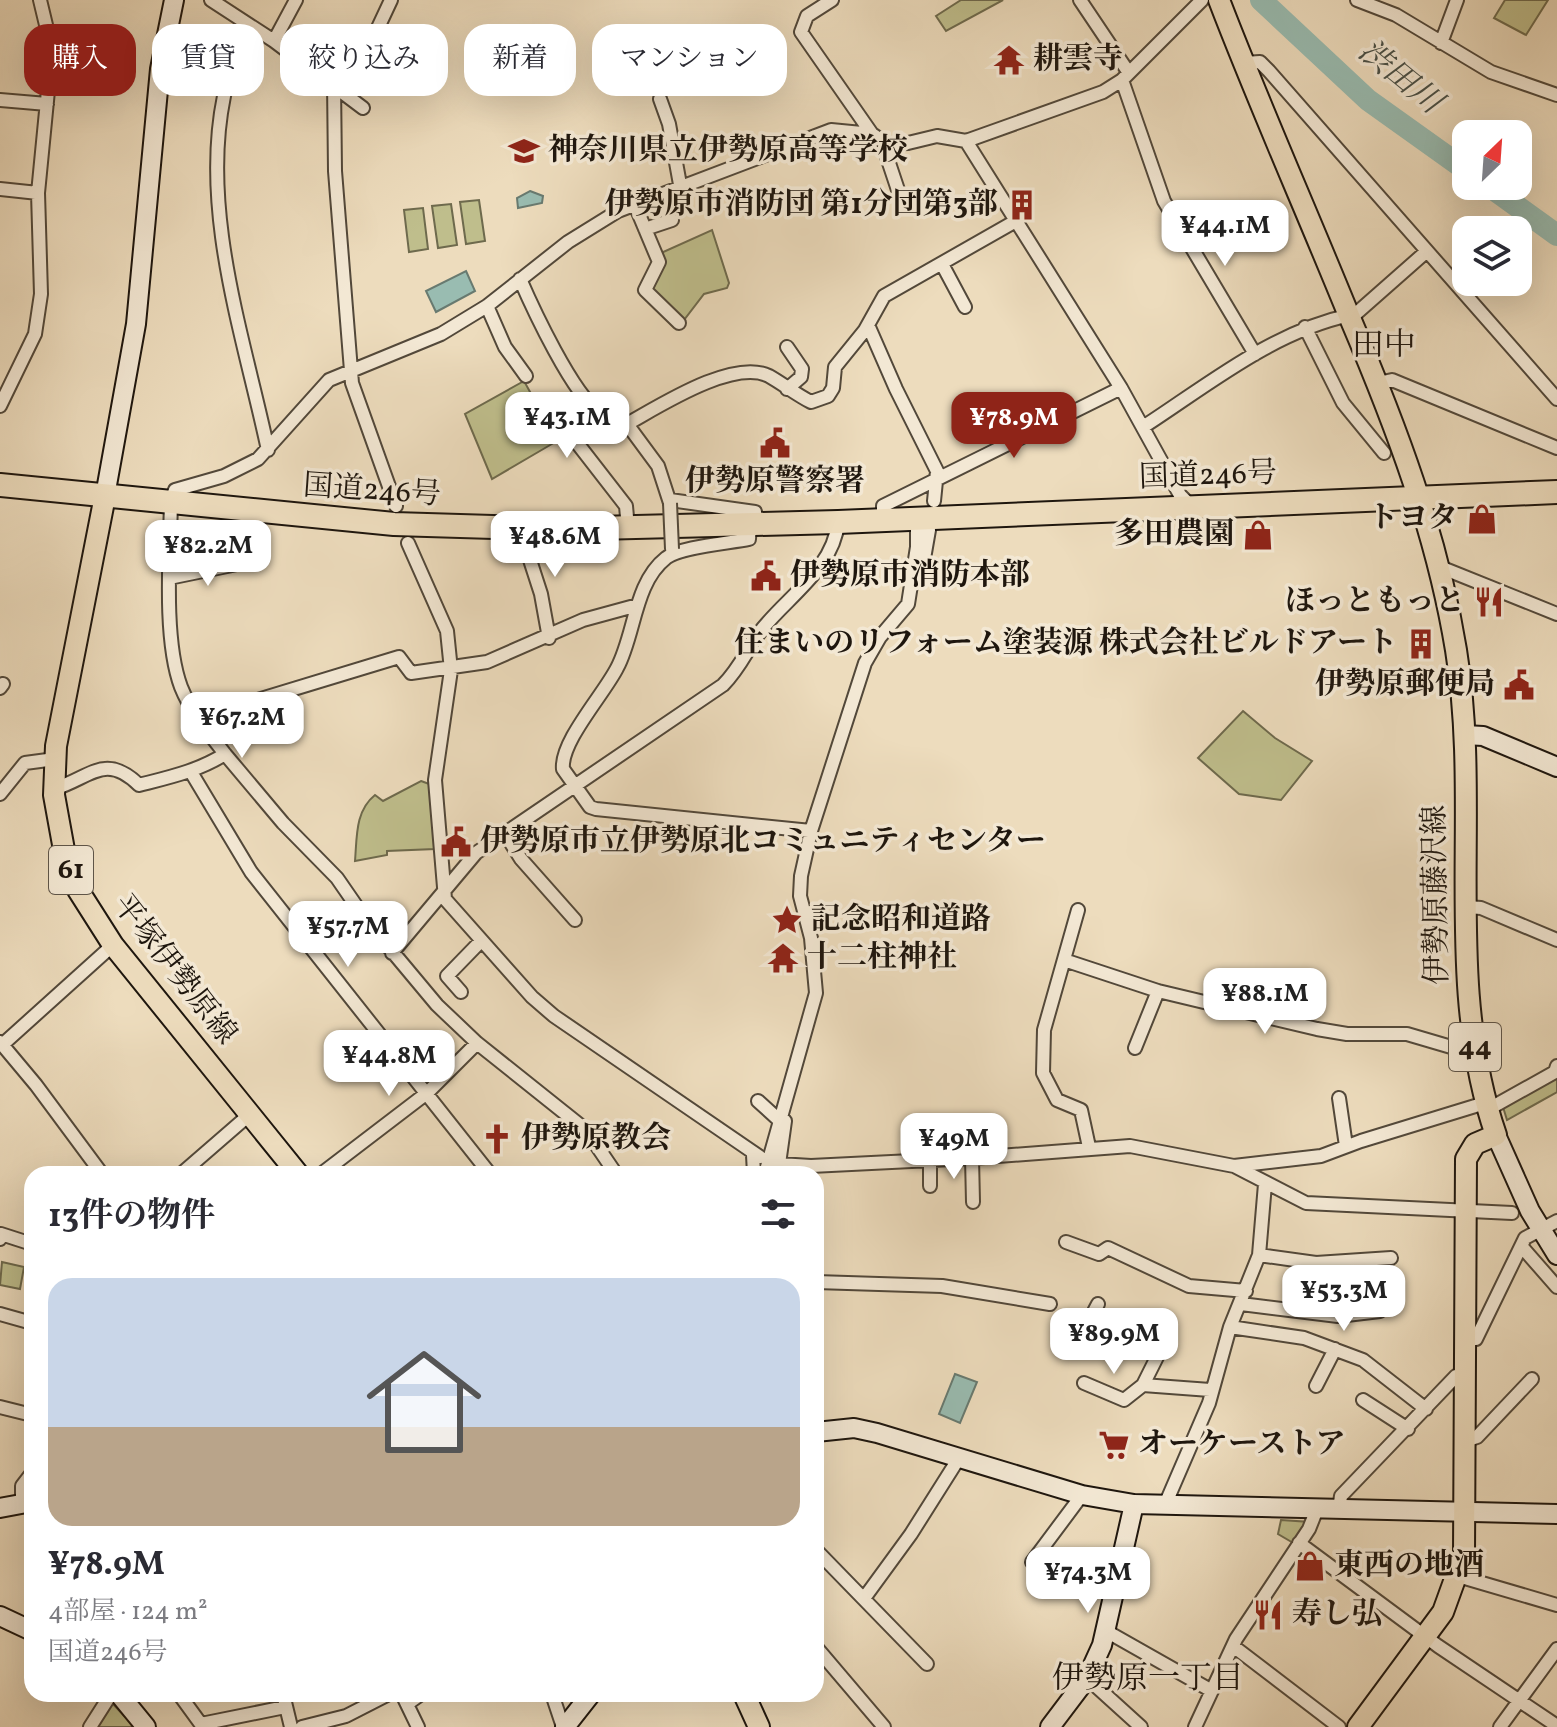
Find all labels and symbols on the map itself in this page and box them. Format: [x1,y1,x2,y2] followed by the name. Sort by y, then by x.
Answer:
[1348,31,1452,127] water label: 渋田川
[1033,39,1123,81] place label: 耕雲寺
[992,43,1026,77] temple icon: 耕雲寺
[1452,120,1532,200] north arrow
[548,130,908,172] place label: 神奈川県立伊勢原高等学校
[507,134,541,168] school or university icon: 神奈川県立伊勢原高等学校
[605,184,998,226] place label: 伊勢原市消防団 第1分団第3部
[1005,188,1039,222] building icon: 伊勢原市消防団 第1分団第3部
[1160,200,1290,268] pin: ¥44.1M
[1352,325,1416,369] district label: 田中
[502,392,632,460] pin: ¥43.1M
[949,392,1079,460] pin: ¥78.9M
[758,426,792,460] public building icon: 伊勢原警察署
[1138,453,1278,499] street label: 国道246号
[685,461,865,503] place label: 伊勢原警察署
[302,465,442,517] street label: 国道246号
[1368,498,1458,540] place label: トヨタ
[1465,502,1499,536] shop icon: トヨタ
[490,511,620,579] pin: ¥48.6M
[1114,514,1234,556] place label: 多田農園
[1241,518,1275,552] shop icon: 多田農園
[143,520,273,588] pin: ¥82.2M
[790,555,1030,597] place label: 伊勢原市消防本部
[749,559,783,593] public building icon: 伊勢原市消防本部
[1285,581,1465,623] place label: ほっともっと
[1472,585,1506,619] restaurant icon: ほっともっと
[734,623,1397,665] place label: 住まいのリフォーム塗装源 株式会社ビルドアート
[1404,627,1438,661] building icon: 住まいのリフォーム塗装源 株式会社ビルドアート
[1315,664,1495,706] place label: 伊勢原郵便局
[1502,668,1536,702] public building icon: 伊勢原郵便局
[177,692,307,760] pin: ¥67.2M
[1414,805,1460,985] street label: 伊勢原藤沢線
[480,821,1046,863] place label: 伊勢原市立伊勢原北コミュニティセンター
[439,825,473,859] public building icon: 伊勢原市立伊勢原北コミュニティセンター
[49,846,93,894] road number: 61
[102,886,246,1054] street label: 平塚伊勢原線
[811,899,991,941] place label: 記念昭和道路
[283,901,413,969] pin: ¥57.7M
[770,903,804,937] place icon: 記念昭和道路
[807,937,957,979] place label: 十二柱神社
[766,941,800,975] temple icon: 十二柱神社
[1200,968,1330,1036] pin: ¥88.1M
[1449,1023,1501,1071] road number: 44
[324,1030,454,1098] pin: ¥44.8M
[907,1113,1001,1181] pin: ¥49M
[521,1118,671,1160] place label: 伊勢原教会
[480,1122,514,1156] church icon: 伊勢原教会
[1279,1265,1409,1333] pin: ¥53.3M
[1049,1308,1179,1376] pin: ¥89.9M
[1138,1424,1346,1466] place label: オーケーストア
[1097,1428,1131,1462] supermarket icon: オーケーストア
[1334,1545,1484,1587] place label: 東西の地酒
[1023,1547,1153,1615] pin: ¥74.3M
[1293,1549,1327,1583] shop icon: 東西の地酒
[1292,1594,1382,1636] place label: 寿し弘
[1251,1598,1285,1632] restaurant icon: 寿し弘
[1052,1658,1244,1702] district label: 伊勢原一丁目

